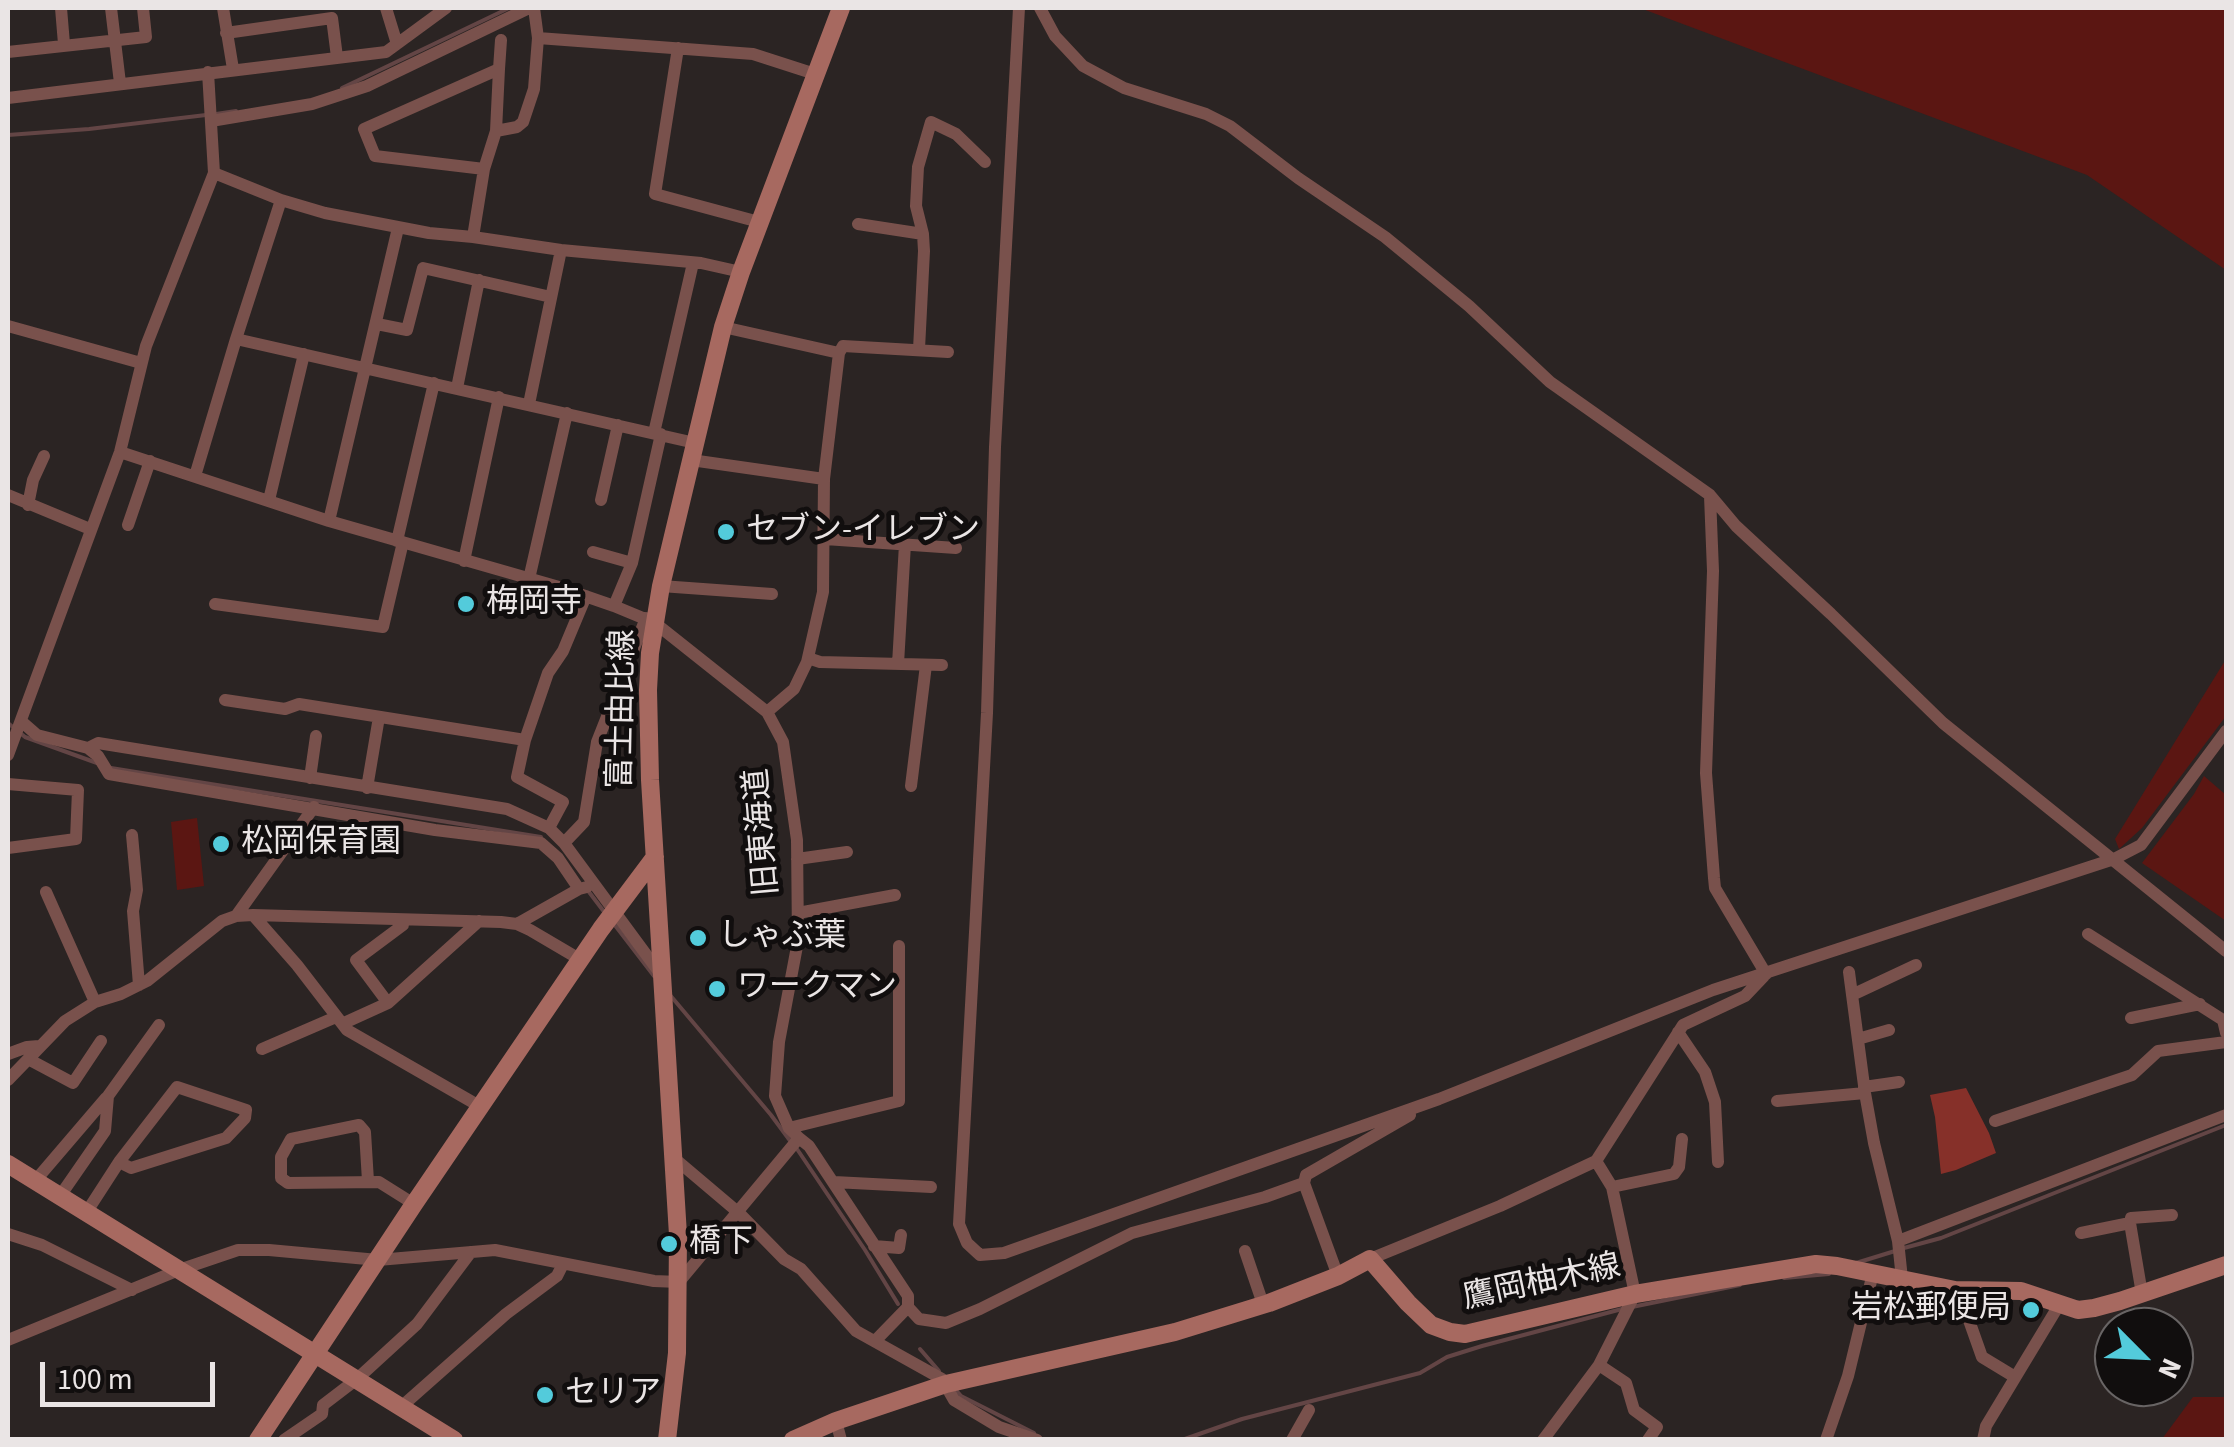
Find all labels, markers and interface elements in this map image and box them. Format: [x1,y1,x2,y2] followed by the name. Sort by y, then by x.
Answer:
[746,513,980,551] place label: セブン-イレブン
[715,521,737,543] marker: セブン-イレブン
[486,585,582,623] place label: 梅岡寺
[455,593,477,615] marker: 梅岡寺
[603,629,645,789] street label: 富士由比線
[739,767,789,897] street label: 旧東海道
[241,825,401,863] place label: 松岡保育園
[210,833,232,855] marker: 松岡保育園
[718,919,846,957] place label: しゃぶ葉
[687,927,709,949] marker: しゃぶ葉
[737,970,897,1008] place label: ワークマン
[706,978,728,1000] marker: ワークマン
[689,1225,753,1263] place label: 橋下
[658,1233,680,1255] marker: 橋下
[1460,1249,1624,1319] street label: 鷹岡柚木線
[1851,1291,2011,1329] place label: 岩松郵便局
[2020,1299,2042,1321] marker: 岩松郵便局
[2094,1307,2194,1407] north arrow
[45,1342,220,1404] scale bar
[2148,1352,2192,1385] text: N
[57,1358,133,1401] text: 100 m
[565,1376,661,1414] place label: セリア
[534,1384,556,1406] marker: セリア

